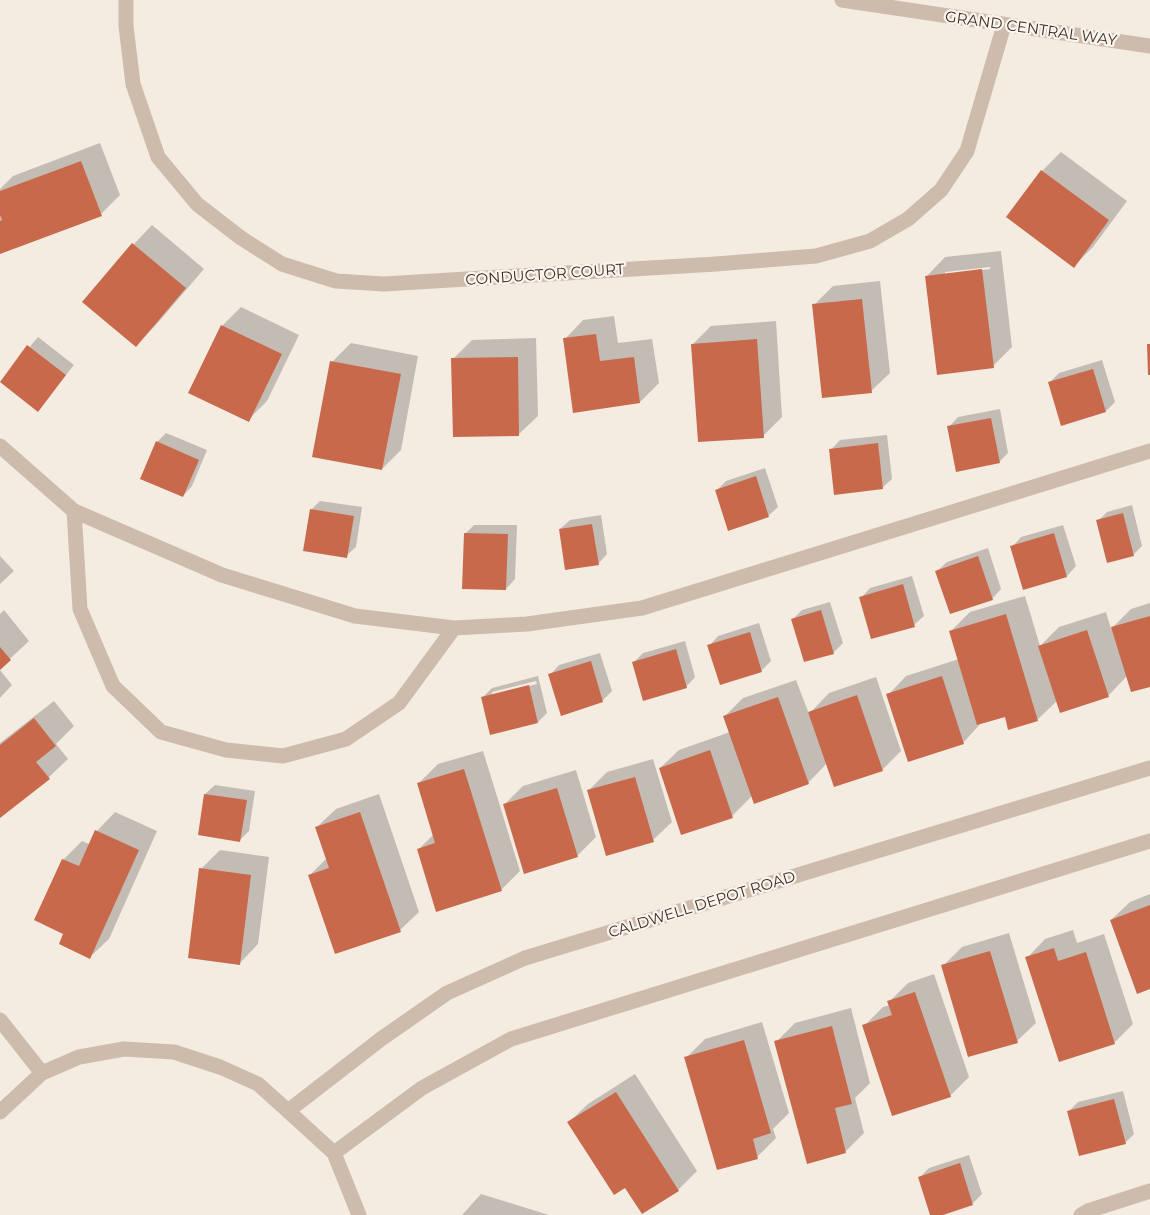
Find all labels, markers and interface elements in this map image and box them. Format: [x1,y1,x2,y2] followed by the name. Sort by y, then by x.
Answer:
[944,8,1118,50] street label: GRAND CENTRAL WAY
[465,260,625,290] street label: CONDUCTOR COURT
[606,868,798,942] street label: CALDWELL DEPOT ROAD

